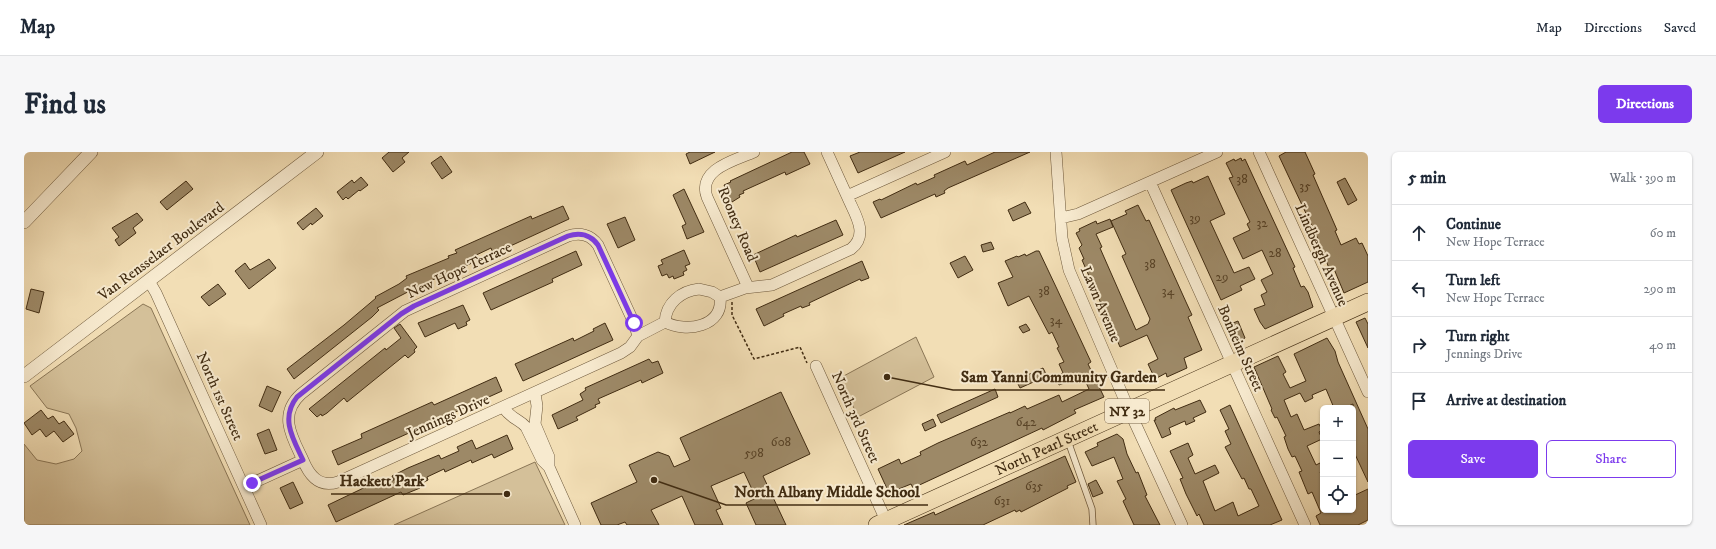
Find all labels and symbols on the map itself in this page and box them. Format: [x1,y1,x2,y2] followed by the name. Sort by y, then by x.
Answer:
[1236,171,1248,187] house number: 38
[1299,178,1311,194] house number: 35
[713,184,762,265] street label: Rooney Road
[94,198,228,306] street label: Van Rensselaer Boulevard
[1290,201,1353,309] street label: Lindbergh Avenue
[1189,210,1201,226] house number: 39
[1256,215,1268,231] house number: 32
[404,238,515,303] street label: New Hope Terrace
[1269,245,1281,261] house number: 28
[1144,256,1156,272] house number: 38
[1076,263,1125,345] street label: Lawn Avenue
[1216,269,1228,285] house number: 29
[1038,283,1050,299] house number: 38
[1162,283,1175,299] house number: 34
[1213,302,1268,394] street label: Bonheim Street
[1050,312,1063,328] house number: 34
[625,314,643,332] route start
[192,349,248,444] street label: North 1st Street
[953,362,1165,390] callout: Sam Yanni Community Garden
[961,367,1158,387] text: Sam Yanni Community Garden
[827,369,884,466] street label: North 3rd Street
[402,390,492,444] street label: Jennings Drive
[1105,399,1149,423] road number: NY 32
[1016,414,1037,430] house number: 642
[992,417,1101,480] street label: North Pearl Street
[771,434,791,450] house number: 608
[970,434,989,450] house number: 632
[744,445,764,461] house number: 598
[331,466,432,494] callout: Hackett Park
[339,471,426,491] text: Hackett Park
[243,474,261,492] route end
[726,477,928,505] callout: North Albany Middle School
[1025,478,1044,494] house number: 635
[734,482,921,502] text: North Albany Middle School
[994,493,1010,509] house number: 631

